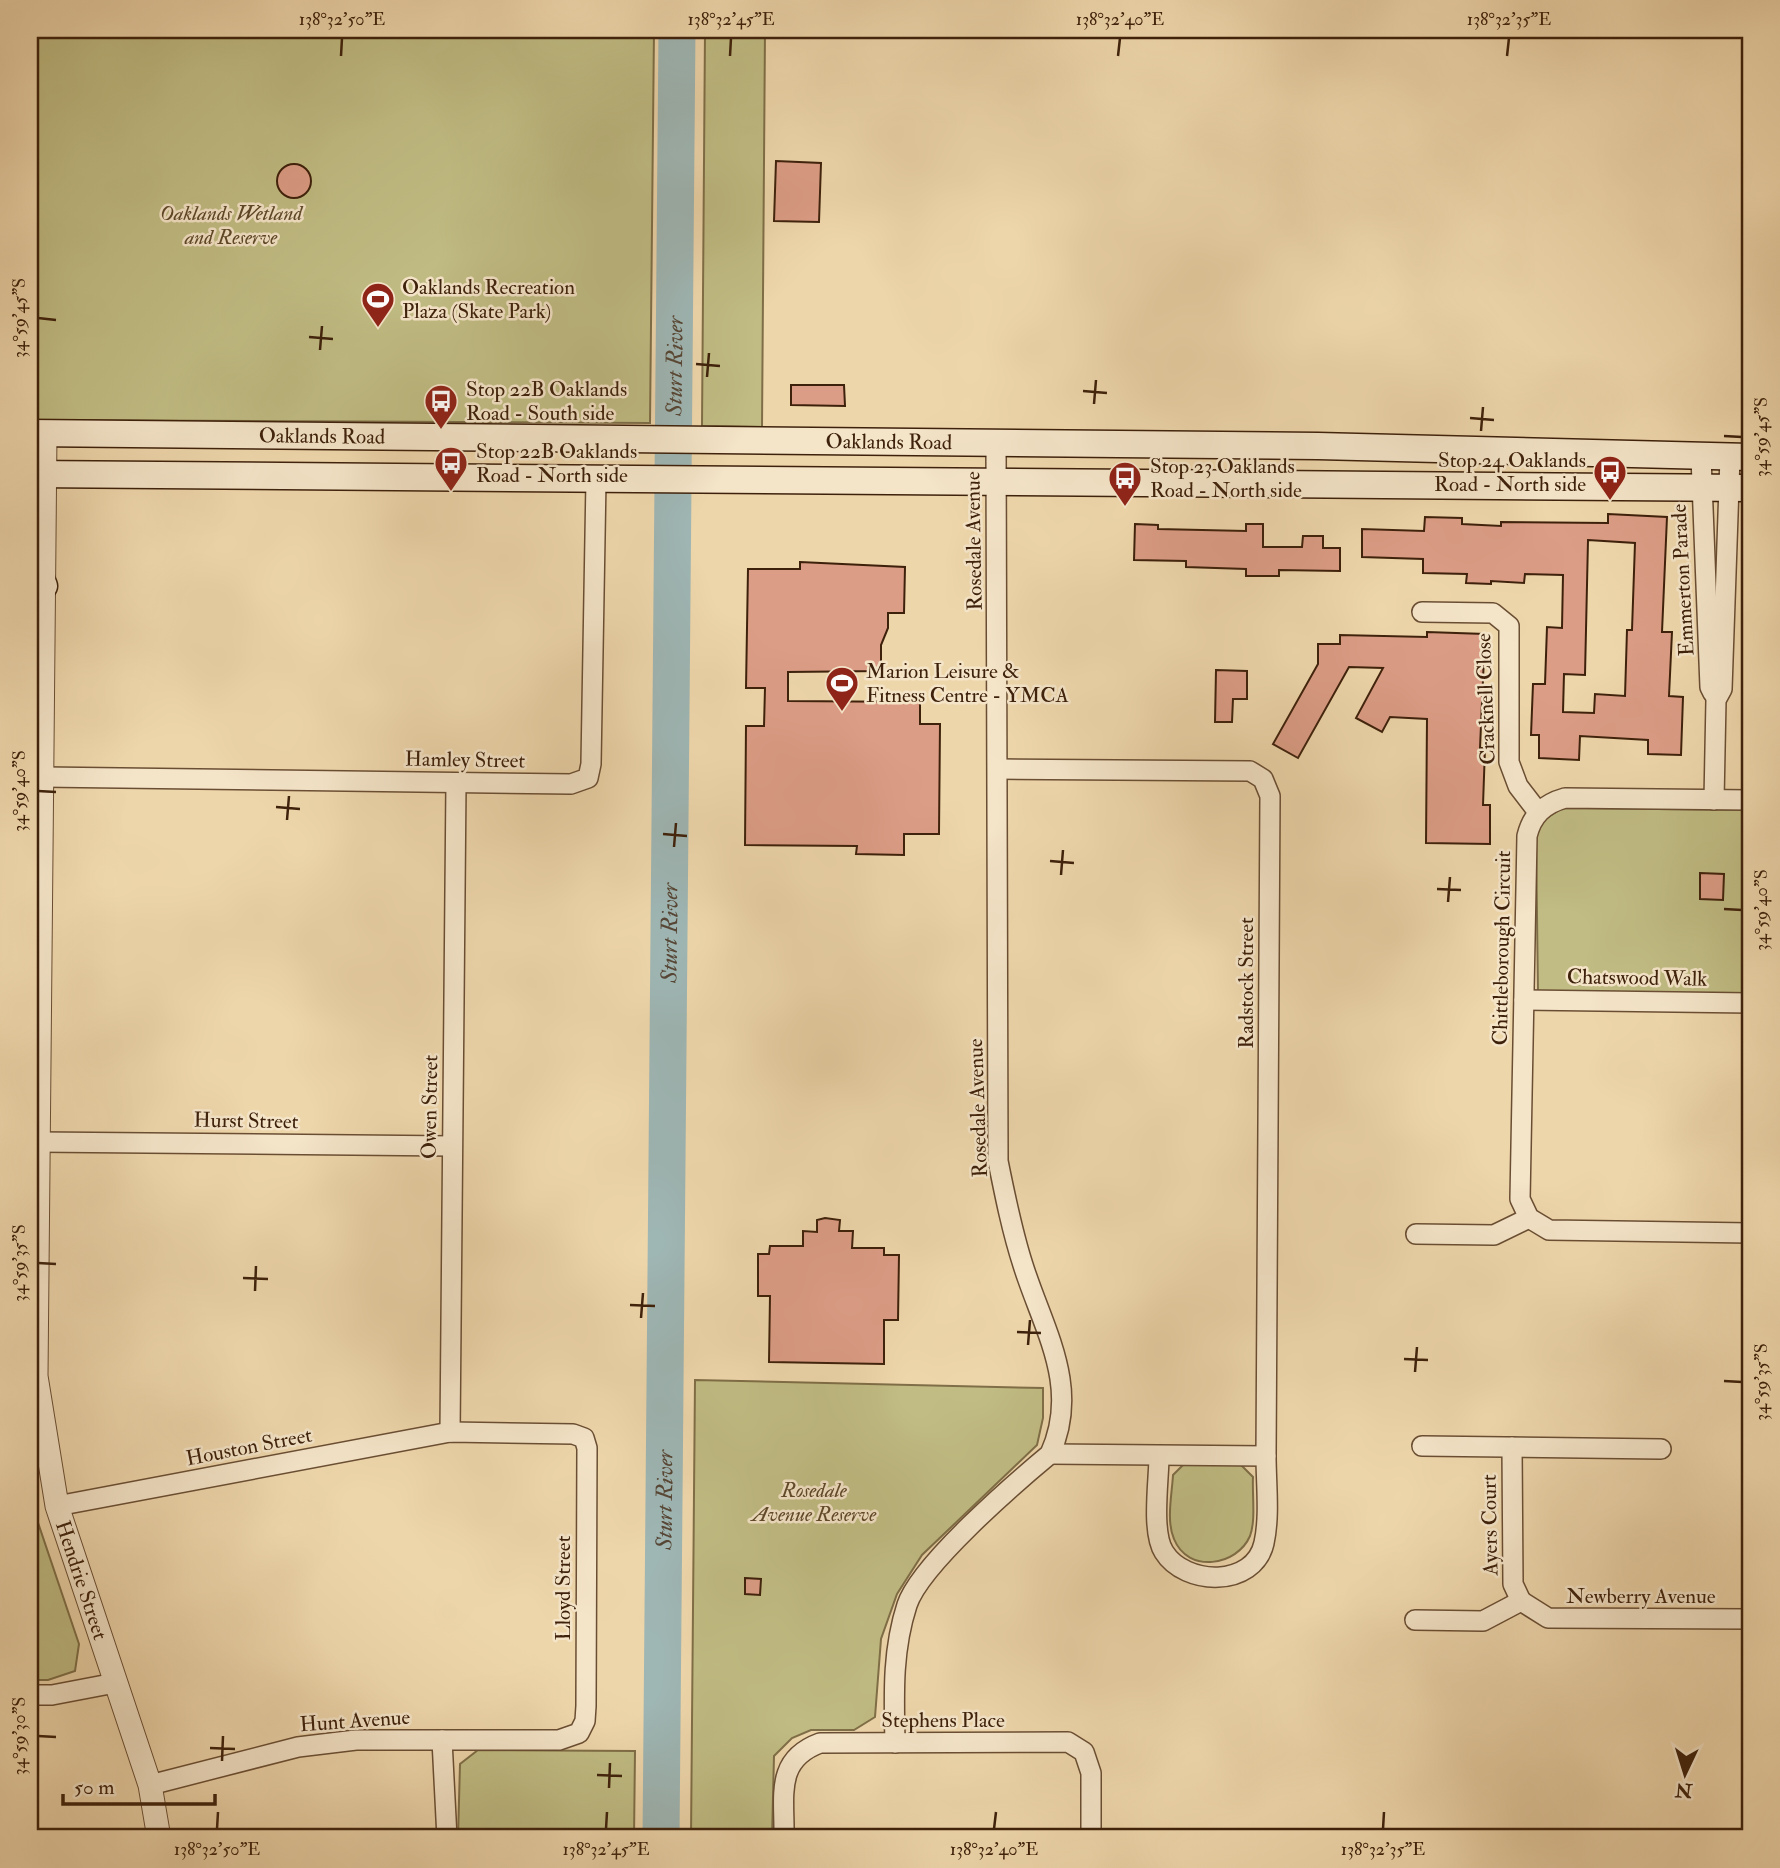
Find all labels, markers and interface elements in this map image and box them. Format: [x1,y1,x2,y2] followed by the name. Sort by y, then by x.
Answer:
[299,8,385,31] text: 138°32'50"E
[687,8,775,31] text: 138°32'45"E
[1076,8,1164,31] text: 138°32'40"E
[1467,8,1551,31] text: 138°32'35"E
[160,200,303,251] park label: Oaklands Wetland and Reserve
[402,274,575,325] place label: Oaklands Recreation Plaza (Skate Park)
[8,278,31,358] text: 34°59'45"S
[359,280,397,329] sports icon: Oaklands Recreation Plaza (Skate Park)
[659,315,689,417] water label: Sturt River
[466,376,627,427] place label: Stop 22B Oaklands Road - South side
[422,382,460,431] bus stop icon: Stop 22B Oaklands Road - South side
[1750,397,1773,477] text: 34°59'45"S
[259,422,386,450] street label: Oaklands Road
[826,428,953,456] street label: Oaklands Road
[476,438,637,489] place label: Stop 22B Oaklands Road - North side
[432,444,470,493] bus stop icon: Stop 22B Oaklands Road - North side
[1434,447,1586,498] place label: Stop 24 Oaklands Road - North side
[1150,453,1302,504] place label: Stop 23 Oaklands Road - North side
[1591,453,1629,502] bus stop icon: Stop 24 Oaklands Road - North side
[1106,459,1144,508] bus stop icon: Stop 23 Oaklands Road - North side
[959,471,989,611] street label: Rosedale Avenue
[1666,503,1700,657] street label: Emmerton Parade
[1470,633,1502,765] street label: Cracknell Close
[866,658,1069,709] place label: Marion Leisure & Fitness Centre - YMCA
[823,664,861,713] sports icon: Marion Leisure & Fitness Centre - YMCA
[405,745,526,775] street label: Hamley Street
[8,750,31,832] text: 34°59'40"S
[1487,850,1517,1046] street label: Chittleborough Circuit
[1750,869,1773,951] text: 34°59'40"S
[654,882,684,984] water label: Sturt River
[1233,917,1260,1049] street label: Radstock Street
[1567,963,1707,993] street label: Chatswood Walk
[962,1038,994,1178] street label: Rosedale Avenue
[416,1054,444,1160] street label: Owen Street
[193,1107,299,1135] street label: Hurst Street
[8,1224,31,1302] text: 34°59'35"S
[1750,1343,1773,1421] text: 34°59'35"S
[184,1422,314,1472] street label: Houston Street
[649,1449,679,1551] water label: Sturt River
[1476,1474,1504,1577] street label: Ayers Court
[750,1477,877,1528] park label: Rosedale Avenue Reserve
[49,1517,114,1644] street label: Hendrie Street
[550,1535,577,1640] street label: Lloyd Street
[1566,1583,1716,1610] street label: Newberry Avenue
[8,1697,31,1775] text: 34°59'30"S
[299,1704,411,1738] street label: Hunt Avenue
[881,1707,1005,1734] street label: Stephens Place
[1650,1738,1720,1808] north arrow
[63,1763,215,1807] scale bar
[74,1774,115,1801] text: 50 m
[1674,1777,1694,1803] text: N
[174,1838,260,1861] text: 138°32'50"E
[562,1838,650,1861] text: 138°32'45"E
[950,1838,1038,1861] text: 138°32'40"E
[1341,1838,1425,1861] text: 138°32'35"E

